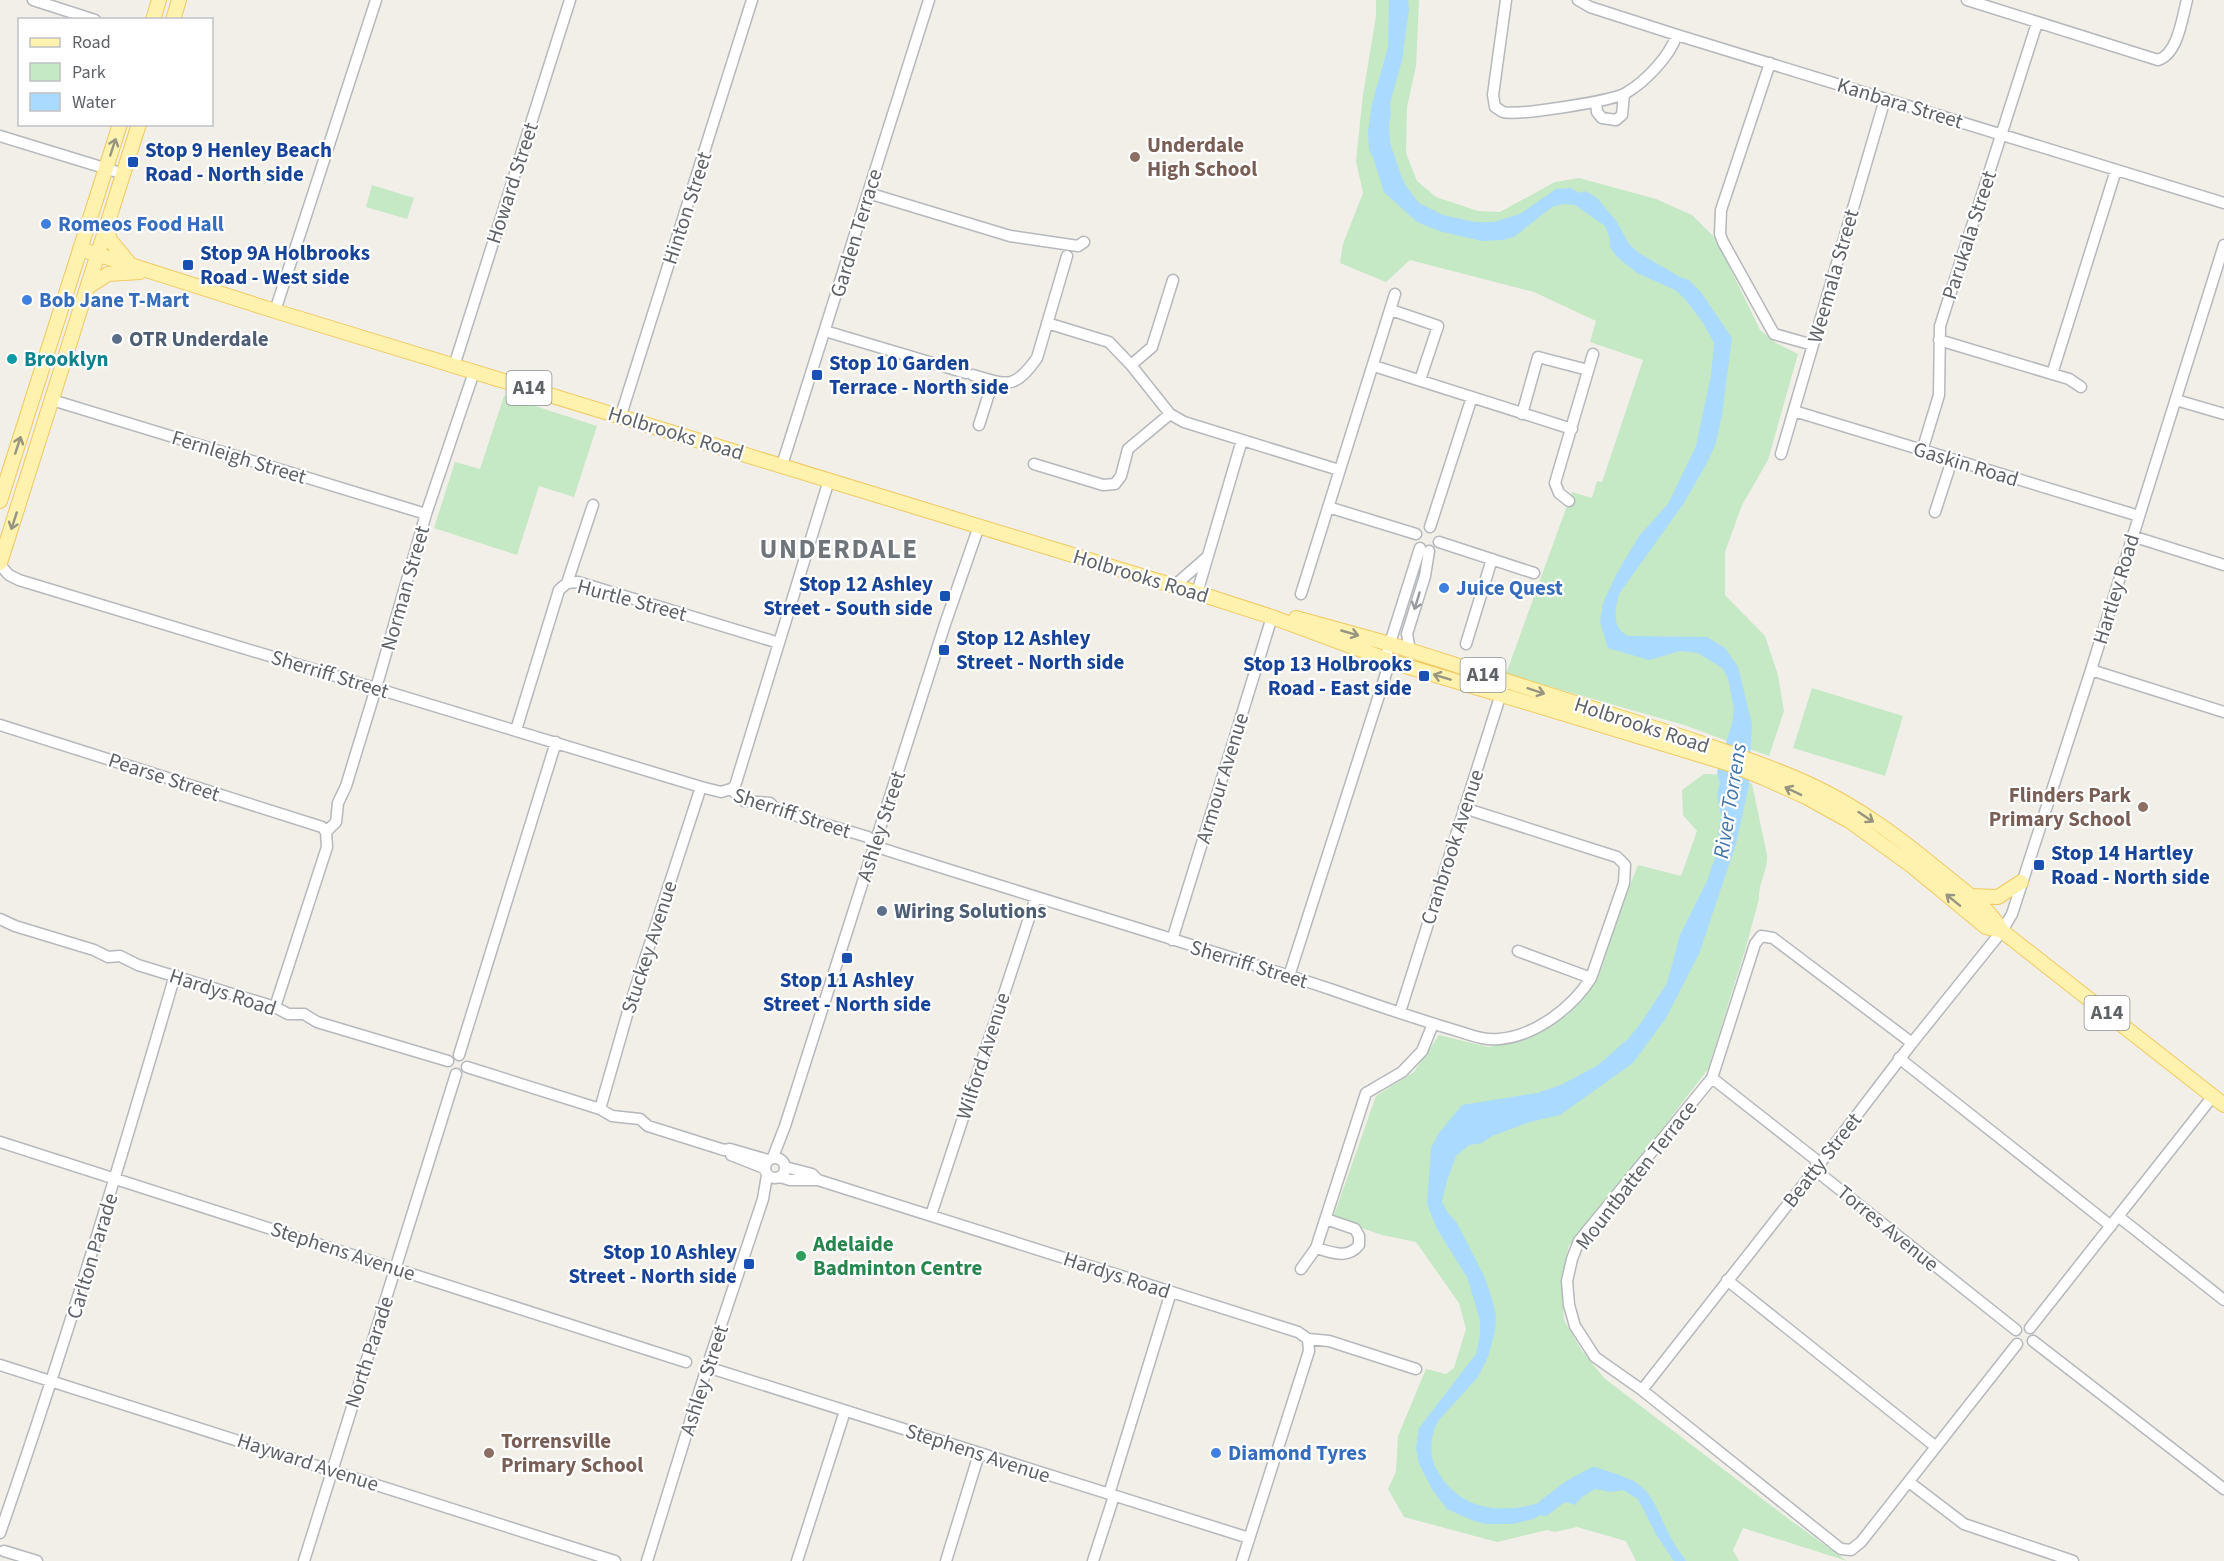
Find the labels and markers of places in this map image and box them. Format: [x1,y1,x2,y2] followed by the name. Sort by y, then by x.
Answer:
[1147,130,1257,184] place label: Underdale High School
[145,135,332,189] place label: Stop 9 Henley Beach Road - North side
[1128,150,1142,164] marker: Underdale High School
[126,155,140,169] marker: Stop 9 Henley Beach Road - North side
[58,209,224,239] place label: Romeos Food Hall
[39,217,53,231] marker: Romeos Food Hall
[200,238,370,292] place label: Stop 9A Holbrooks Road - West side
[181,258,195,272] marker: Stop 9A Holbrooks Road - West side
[39,285,189,315] place label: Bob Jane T-Mart
[20,293,34,307] marker: Bob Jane T-Mart
[129,324,269,354] place label: OTR Underdale
[110,332,124,346] marker: OTR Underdale
[24,344,109,374] place label: Brooklyn
[829,348,1009,402] place label: Stop 10 Garden Terrace - North side
[5,352,19,366] marker: Brooklyn
[810,368,824,382] marker: Stop 10 Garden Terrace - North side
[763,569,933,623] place label: Stop 12 Ashley Street - South side
[1456,573,1563,603] place label: Juice Quest
[1437,581,1451,595] marker: Juice Quest
[938,589,952,603] marker: Stop 12 Ashley Street - South side
[956,623,1125,677] place label: Stop 12 Ashley Street - North side
[937,643,951,657] marker: Stop 12 Ashley Street - North side
[1243,649,1412,703] place label: Stop 13 Holbrooks Road - East side
[1417,669,1431,683] marker: Stop 13 Holbrooks Road - East side
[1989,780,2131,834] place label: Flinders Park Primary School
[2136,800,2150,814] marker: Flinders Park Primary School
[2051,838,2210,892] place label: Stop 14 Hartley Road - North side
[2032,858,2046,872] marker: Stop 14 Hartley Road - North side
[894,896,1047,926] place label: Wiring Solutions
[875,904,889,918] marker: Wiring Solutions
[840,951,854,965] marker: Stop 11 Ashley Street - North side
[763,965,931,1019] place label: Stop 11 Ashley Street - North side
[812,1229,982,1283] place label: Adelaide Badminton Centre
[569,1237,737,1291] place label: Stop 10 Ashley Street - North side
[794,1249,808,1263] marker: Adelaide Badminton Centre
[742,1257,756,1271] marker: Stop 10 Ashley Street - North side
[501,1426,643,1480] place label: Torrensville Primary School
[1228,1438,1367,1468] place label: Diamond Tyres
[482,1446,496,1460] marker: Torrensville Primary School
[1209,1446,1223,1460] marker: Diamond Tyres

